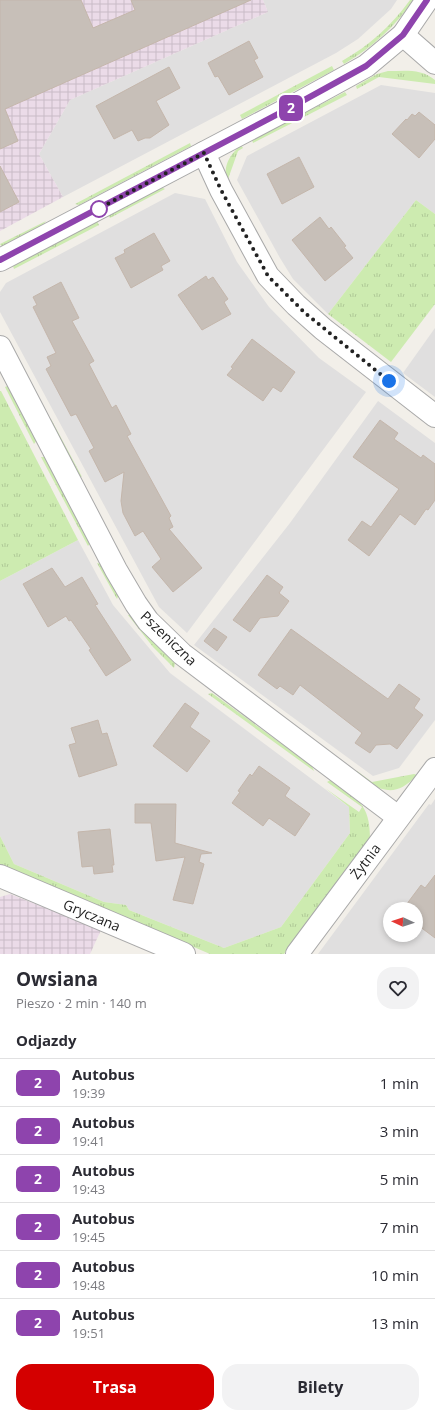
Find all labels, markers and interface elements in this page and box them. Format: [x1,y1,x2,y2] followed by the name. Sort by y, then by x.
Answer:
[278,95,304,121] line badge: 2
[287,98,295,117] text: 2
[90,200,108,218] unlabelled marker
[379,371,399,391] your location
[137,606,201,670] street label: Pszeniczna
[345,839,385,883] street label: Żytnia
[61,894,123,936] street label: Gryczana
[383,902,423,942] north arrow
[383,902,423,942] map controls
[16,966,98,992] text: Owsiana
[377,967,419,1009] button: heart
[16,994,147,1012] text: Pieszo · 2 min · 140 m
[16,1030,76,1050] text: Odjazdy
[72,1064,135,1084] text: Autobus
[34,1073,42,1092] text: 2
[380,1073,419,1093] text: 1 min
[72,1084,105,1102] text: 19:39
[72,1112,135,1132] text: Autobus
[34,1121,42,1140] text: 2
[380,1121,419,1141] text: 3 min
[72,1132,105,1150] text: 19:41
[72,1160,135,1180] text: Autobus
[34,1169,42,1188] text: 2
[380,1169,419,1189] text: 5 min
[72,1180,105,1198] text: 19:43
[72,1208,135,1228] text: Autobus
[34,1217,42,1236] text: 2
[380,1217,419,1237] text: 7 min
[72,1228,105,1246] text: 19:45
[72,1256,135,1276] text: Autobus
[34,1265,42,1284] text: 2
[371,1265,419,1285] text: 10 min
[72,1276,105,1294] text: 19:48
[72,1304,135,1324] text: Autobus
[34,1313,42,1332] text: 2
[371,1313,419,1333] text: 13 min
[72,1324,105,1342] text: 19:51
[16,1364,214,1410] button: Trasa
[222,1364,419,1410] button: Bilety

